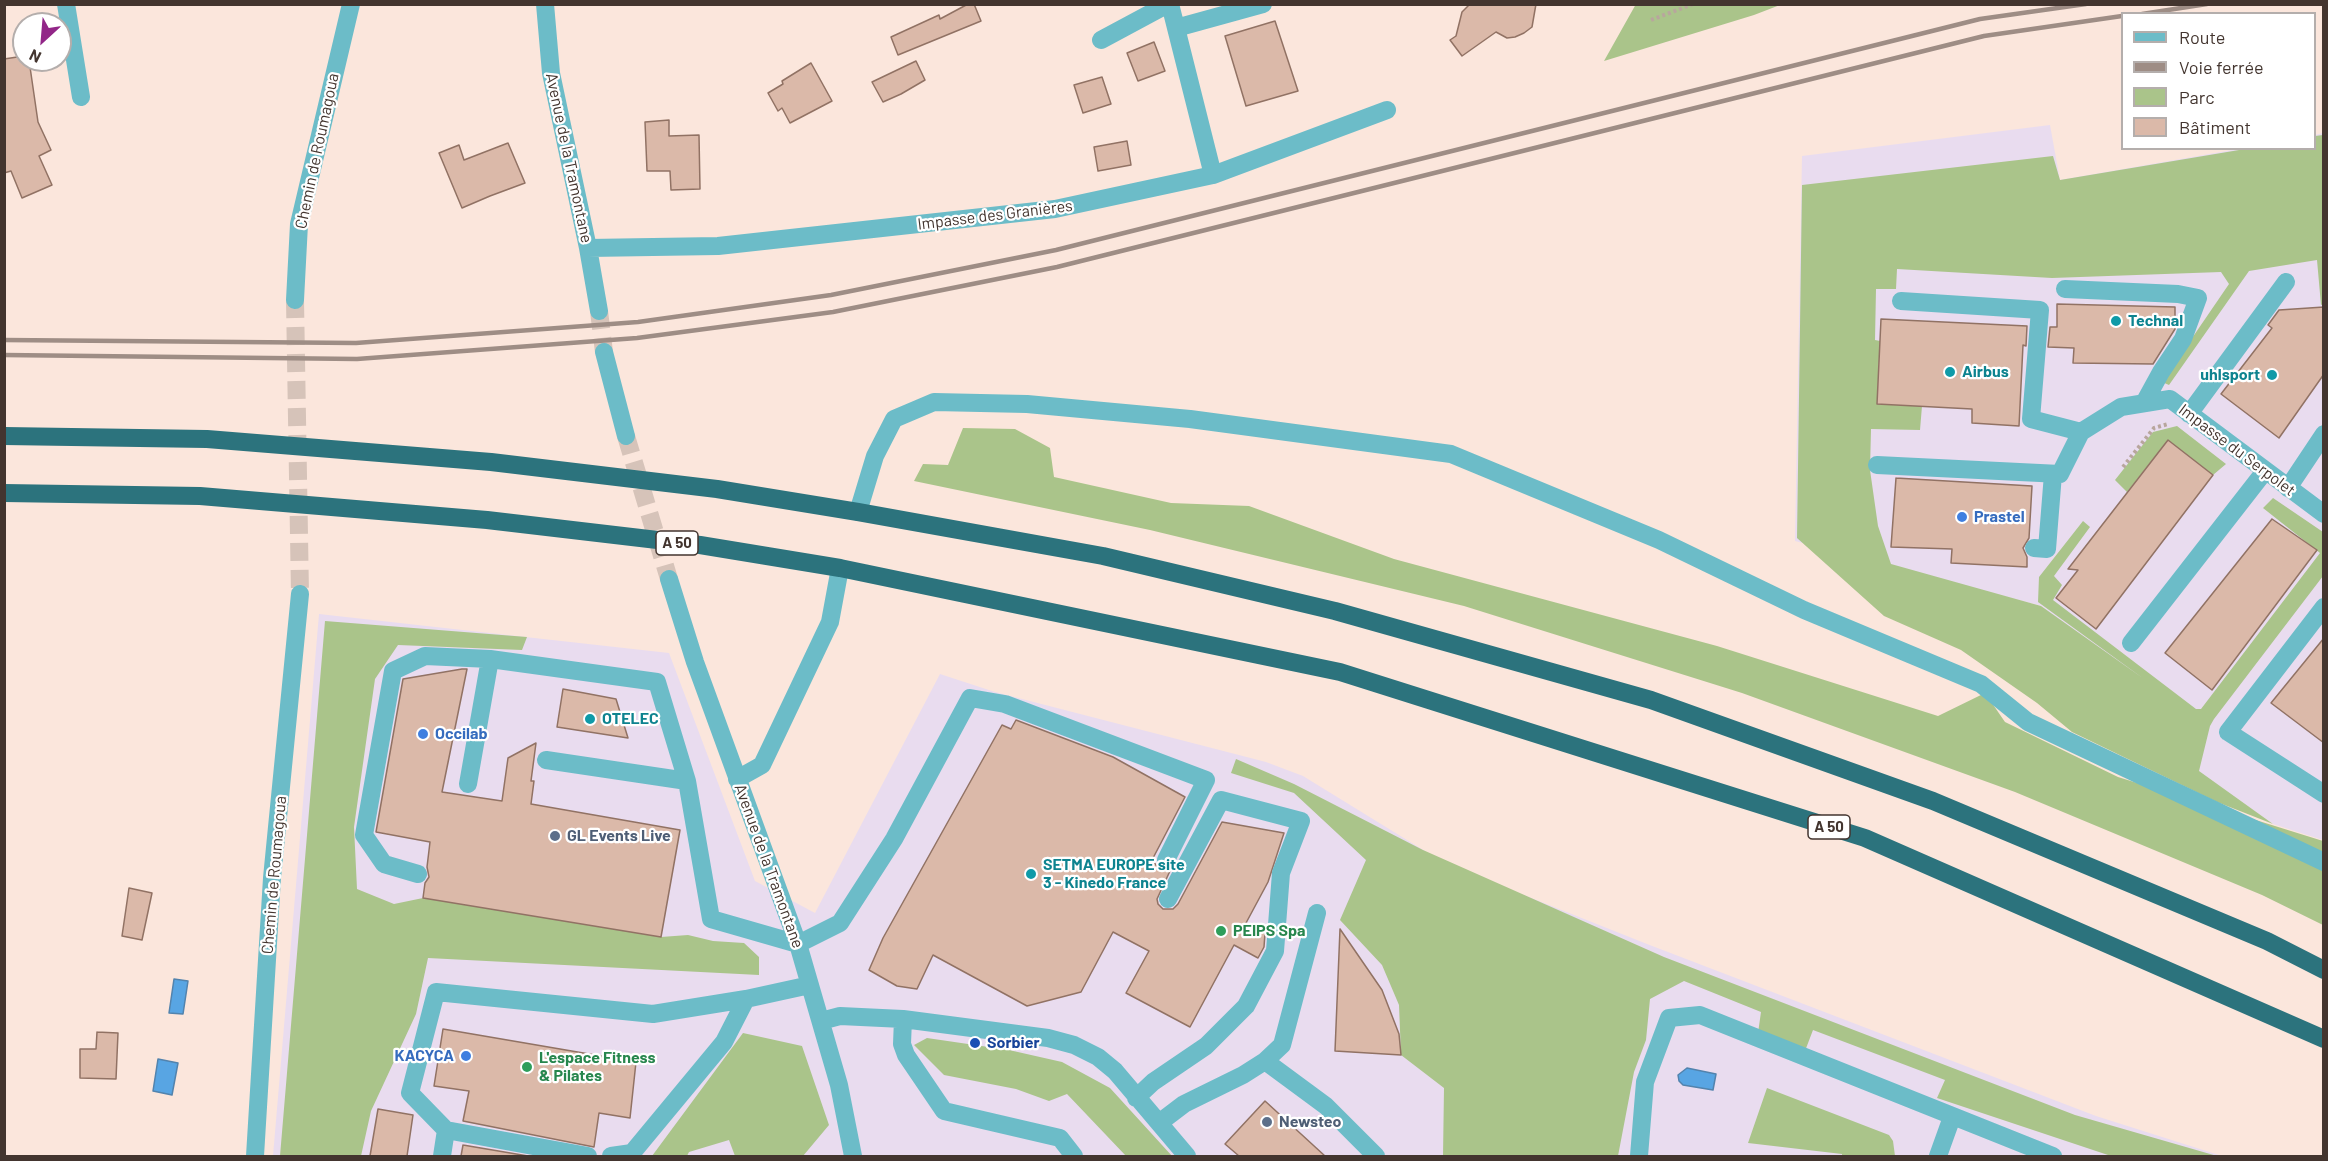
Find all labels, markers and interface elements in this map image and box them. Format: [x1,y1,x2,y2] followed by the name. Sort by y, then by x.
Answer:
[12,12,72,72] north arrow
[2121,12,2316,150] legend
[2179,26,2225,48] text: Route
[26,46,44,68] text: N
[2179,56,2264,78] text: Voie ferrée
[291,71,343,231] street label: Chemin de Roumagoua
[542,71,596,245] street label: Avenue de la Tramontane
[2179,86,2215,108] text: Parc
[2179,116,2251,138] text: Bâtiment
[916,196,1074,234] street label: Impasse des Granières
[2128,311,2183,331] place label: Technal
[2109,314,2123,328] marker: Technal
[1962,362,2009,382] place label: Airbus
[1943,365,1957,379] marker: Airbus
[2200,365,2260,385] place label: uhlsport
[2265,368,2279,382] marker: uhlsport
[2175,400,2299,500] street label: Impasse du Serpolet
[1974,507,2025,527] place label: Prastel
[1955,510,1969,524] marker: Prastel
[656,531,698,555] road number: A 50
[602,709,659,729] place label: OTELEC
[583,712,597,726] marker: OTELEC
[435,724,487,744] place label: Occilab
[416,727,430,741] marker: Occilab
[730,781,808,951] street label: Avenue de la Tramontane
[258,795,290,955] street label: Chemin de Roumagoua
[1808,815,1850,839] road number: A 50
[567,826,671,846] place label: GL Events Live
[548,829,562,843] marker: GL Events Live
[1043,855,1185,893] place label: SETMA EUROPE site 3 - Kinedo France
[1024,867,1038,881] marker: SETMA EUROPE site 3 - Kinedo France
[1233,921,1305,941] place label: PEIPS Spa
[1214,924,1228,938] marker: PEIPS Spa
[987,1033,1040,1053] place label: Sorbier
[968,1036,982,1050] marker: Sorbier
[395,1046,454,1066] place label: KACYCA
[539,1048,655,1086] place label: L'espace Fitness & Pilates
[459,1049,473,1063] marker: KACYCA
[520,1060,534,1074] marker: L'espace Fitness & Pilates
[1279,1112,1342,1132] place label: Newsteo
[1260,1115,1274,1129] marker: Newsteo

